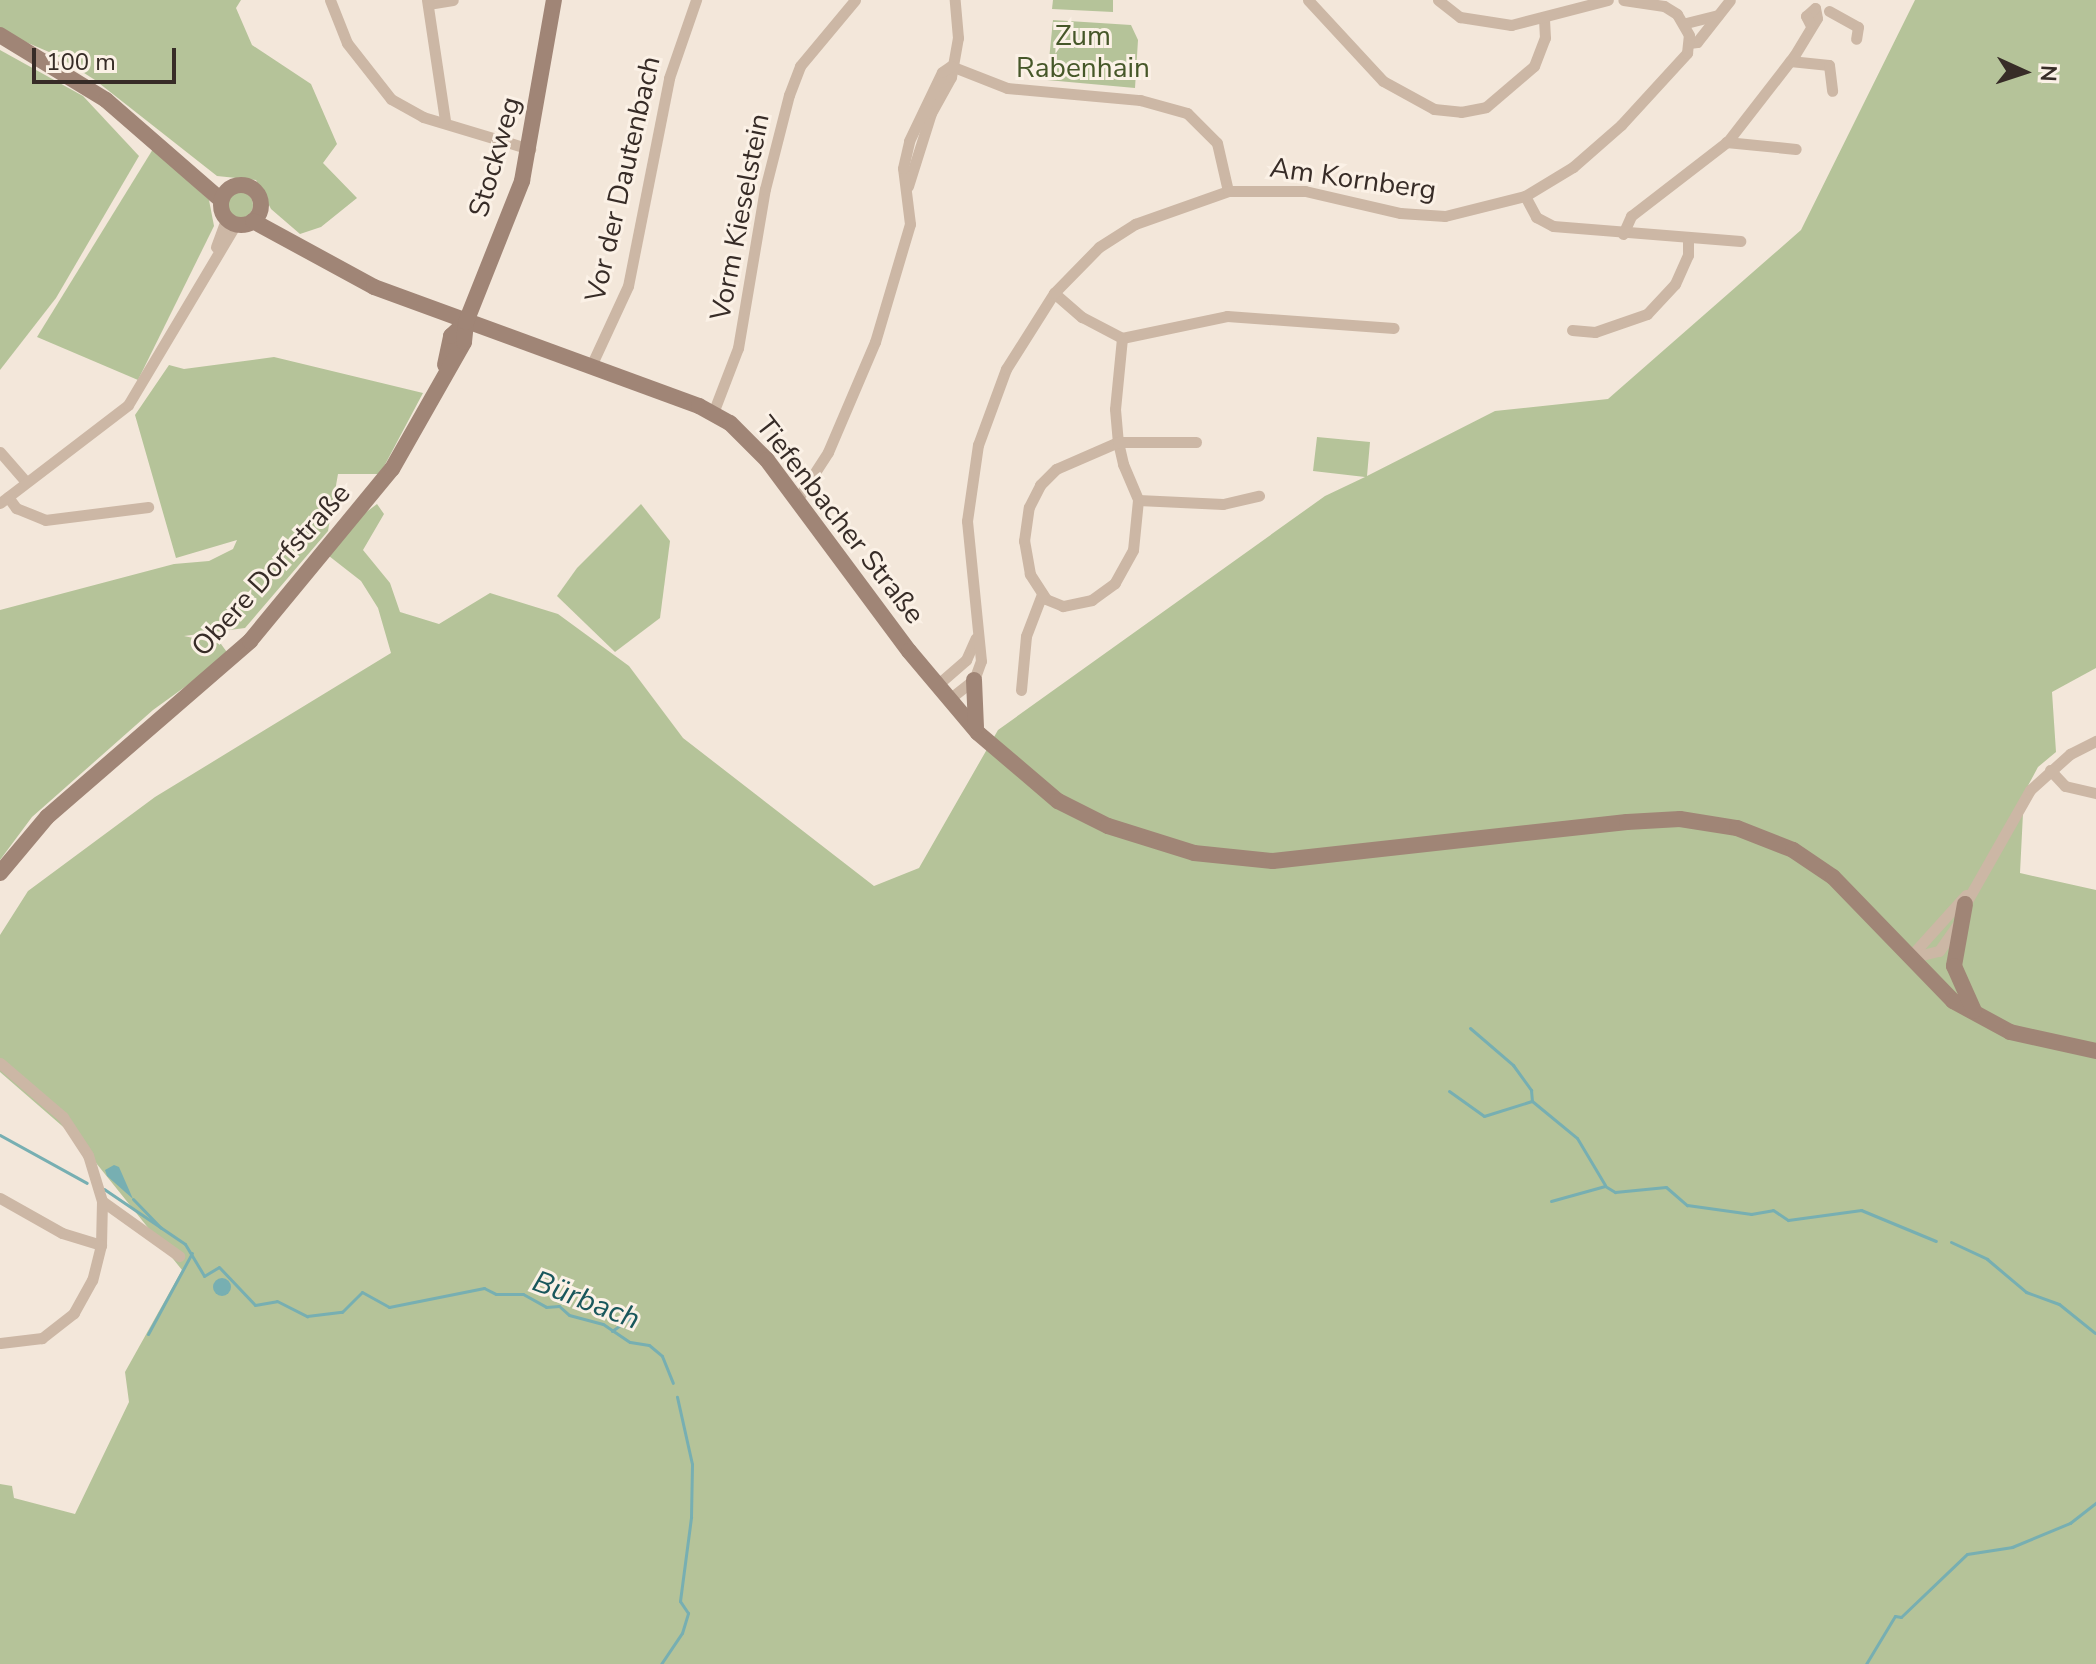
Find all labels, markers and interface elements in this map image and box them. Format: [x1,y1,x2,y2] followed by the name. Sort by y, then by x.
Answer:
[1016,19,1150,85] park label: Zum Rabenhain
[36,32,180,82] scale bar
[1984,32,2064,112] north arrow
[46,46,116,78] text: 100 m
[578,53,668,305] street label: Vor der Dautenbach
[2033,64,2063,82] text: N
[462,93,528,221] street label: Stockweg
[703,111,777,323] street label: Vorm Kieselstein
[1268,151,1438,207] street label: Am Kornberg
[749,410,931,630] street label: Tiefenbacher Straße
[185,477,357,663] street label: Obere Dorfstraße
[527,1264,645,1338] water label: Bürbach

